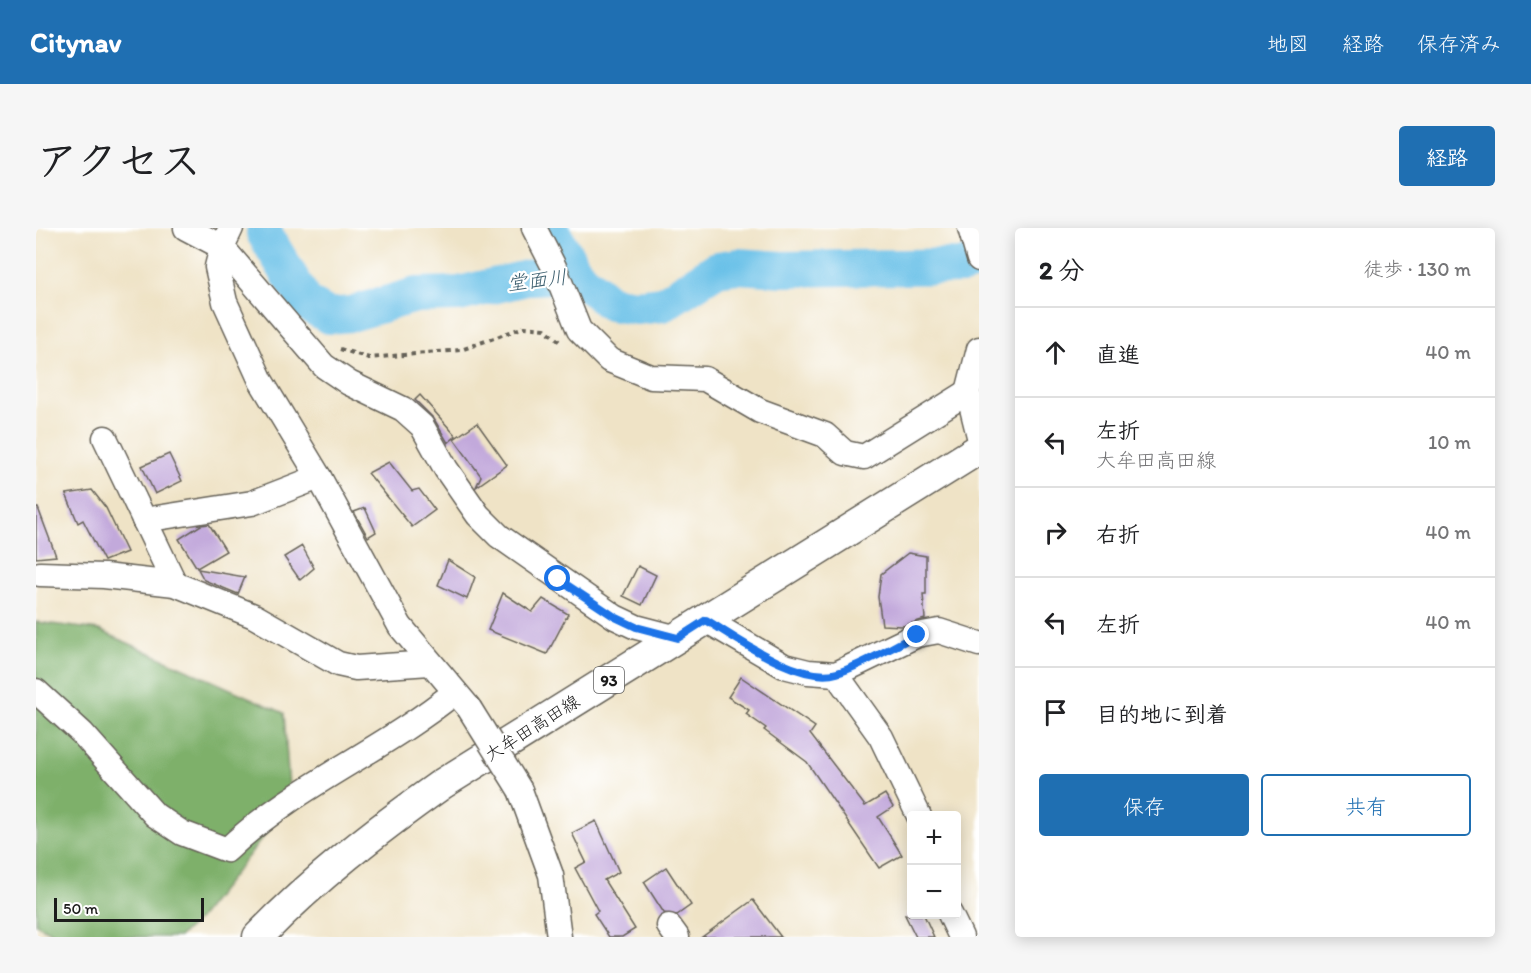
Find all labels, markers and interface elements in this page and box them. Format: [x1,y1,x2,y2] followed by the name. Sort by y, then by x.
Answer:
[30,25,121,59] text: Citynav
[1267,31,1309,56] text: 地図
[1342,31,1384,56] text: 経路
[1417,31,1501,56] text: 保存済み
[1399,126,1495,186] button: 経路
[36,135,201,186] text: アクセス
[1039,254,1085,286] text: 2 分
[1363,257,1471,281] text: 徒歩 · 130 m
[506,264,568,296] water label: 堂面川
[1039,336,1072,369] icon: ahead
[1425,340,1471,364] text: 40 m
[1096,341,1140,368] text: 直進
[1096,417,1140,444] text: 左折
[1039,426,1072,459] icon: left
[1428,430,1471,454] text: 10 m
[1096,448,1216,472] text: 大牟田高田線
[1039,516,1072,549] icon: right
[1425,520,1471,544] text: 40 m
[1096,521,1140,548] text: 右折
[544,565,570,591] route start
[1039,606,1072,639] icon: left
[1425,610,1471,634] text: 40 m
[1096,611,1140,638] text: 左折
[903,621,929,647] route end
[594,667,624,693] road number: 93
[480,690,584,766] street label: 大牟田高田線
[1039,696,1072,729] icon: arrive
[1096,701,1228,728] text: 目的地に到着
[1039,774,1249,836] button: 保存
[1261,774,1471,836] button: 共有
[907,811,961,919] map controls
[907,811,961,865] button: +
[907,865,961,919] button: −
[54,895,204,922] scale bar
[63,899,98,918] text: 50 m

